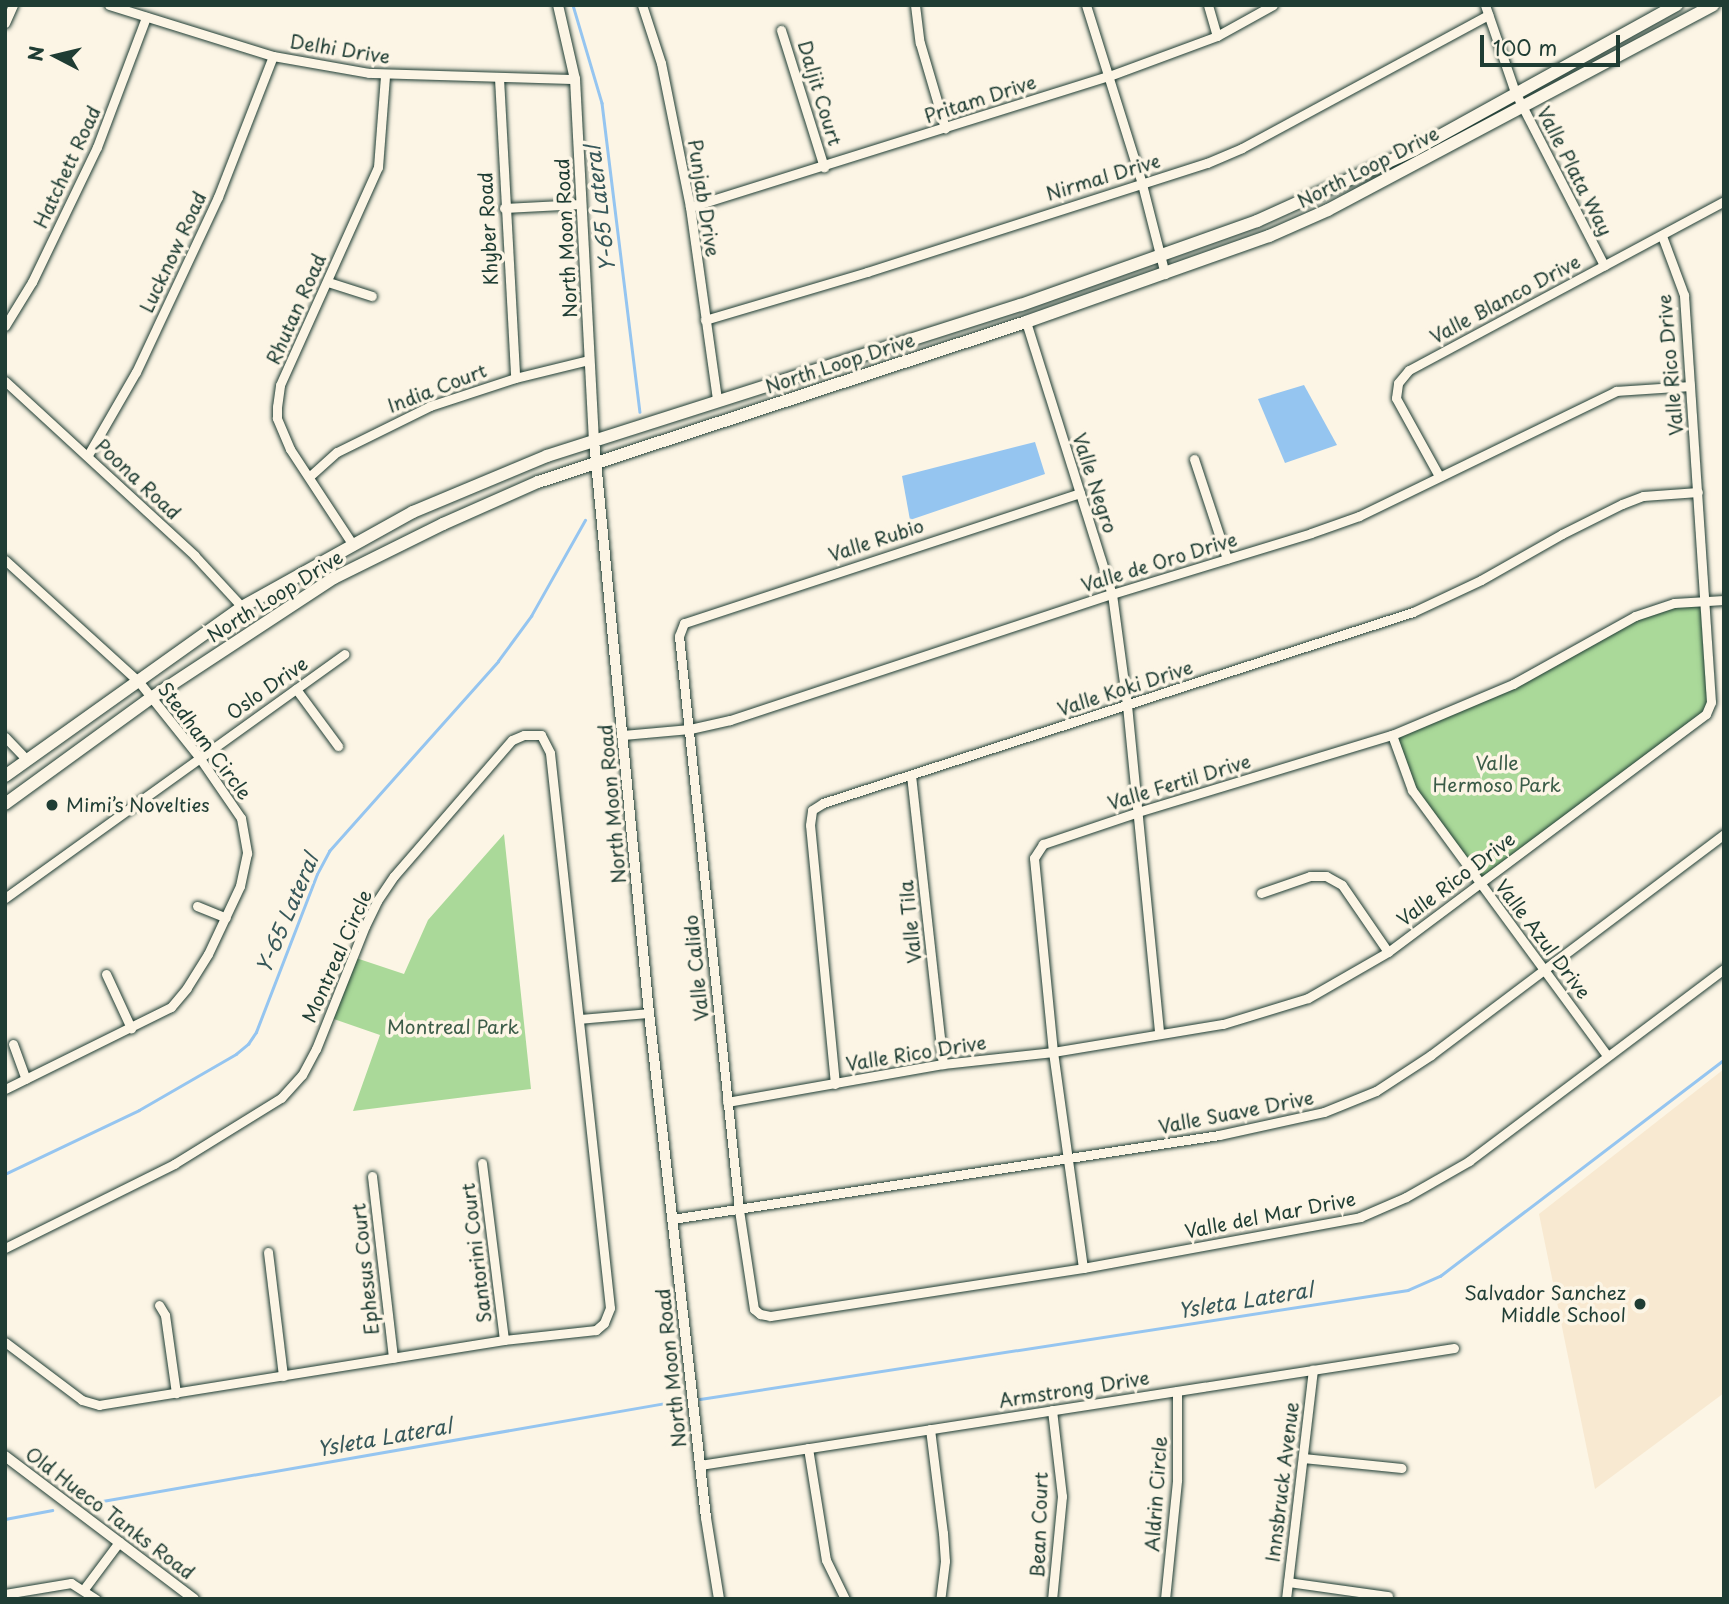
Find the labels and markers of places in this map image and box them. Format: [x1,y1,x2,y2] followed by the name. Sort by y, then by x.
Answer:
[66,794,211,816] place label: Mimi’s Novelties
[44,797,60,813] marker: Mimi’s Novelties
[1465,1282,1626,1326] place label: Salvador Sanchez Middle School
[1632,1296,1648,1312] marker: Salvador Sanchez Middle School

